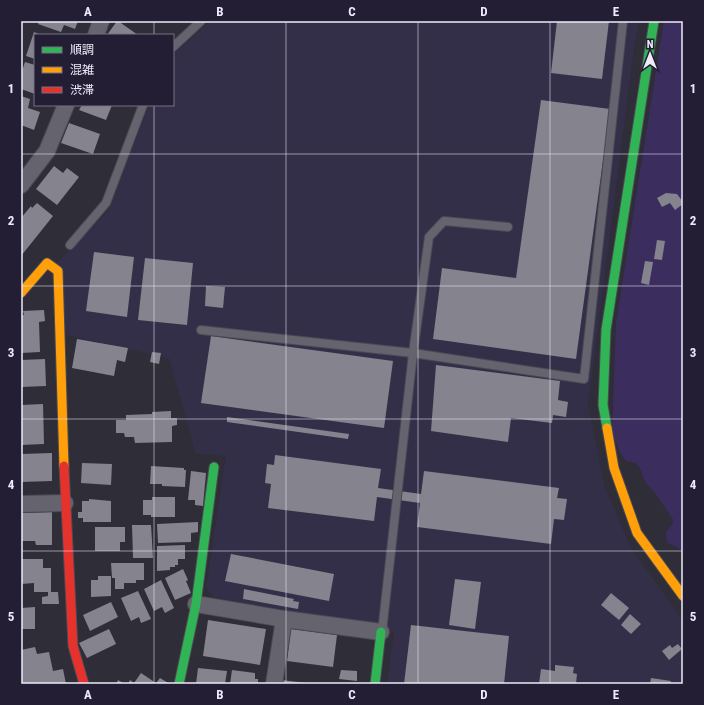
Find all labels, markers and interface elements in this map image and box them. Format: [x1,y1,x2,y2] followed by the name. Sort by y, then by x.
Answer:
[84,4,92,19] text: A
[216,4,224,19] text: B
[348,4,356,19] text: C
[480,4,488,19] text: D
[613,4,620,19] text: E
[34,34,174,106] legend
[630,34,670,74] north arrow
[647,38,654,51] text: N
[70,43,94,57] text: 順調
[70,63,94,77] text: 混雑
[8,81,14,96] text: 1
[690,81,696,96] text: 1
[70,83,94,97] text: 渋滞
[8,213,15,228] text: 2
[690,213,697,228] text: 2
[8,345,14,360] text: 3
[690,345,696,360] text: 3
[8,477,15,492] text: 4
[690,477,697,492] text: 4
[8,609,15,624] text: 5
[690,609,697,624] text: 5
[84,687,92,702] text: A
[216,687,224,702] text: B
[348,687,356,702] text: C
[480,687,488,702] text: D
[613,687,620,702] text: E

